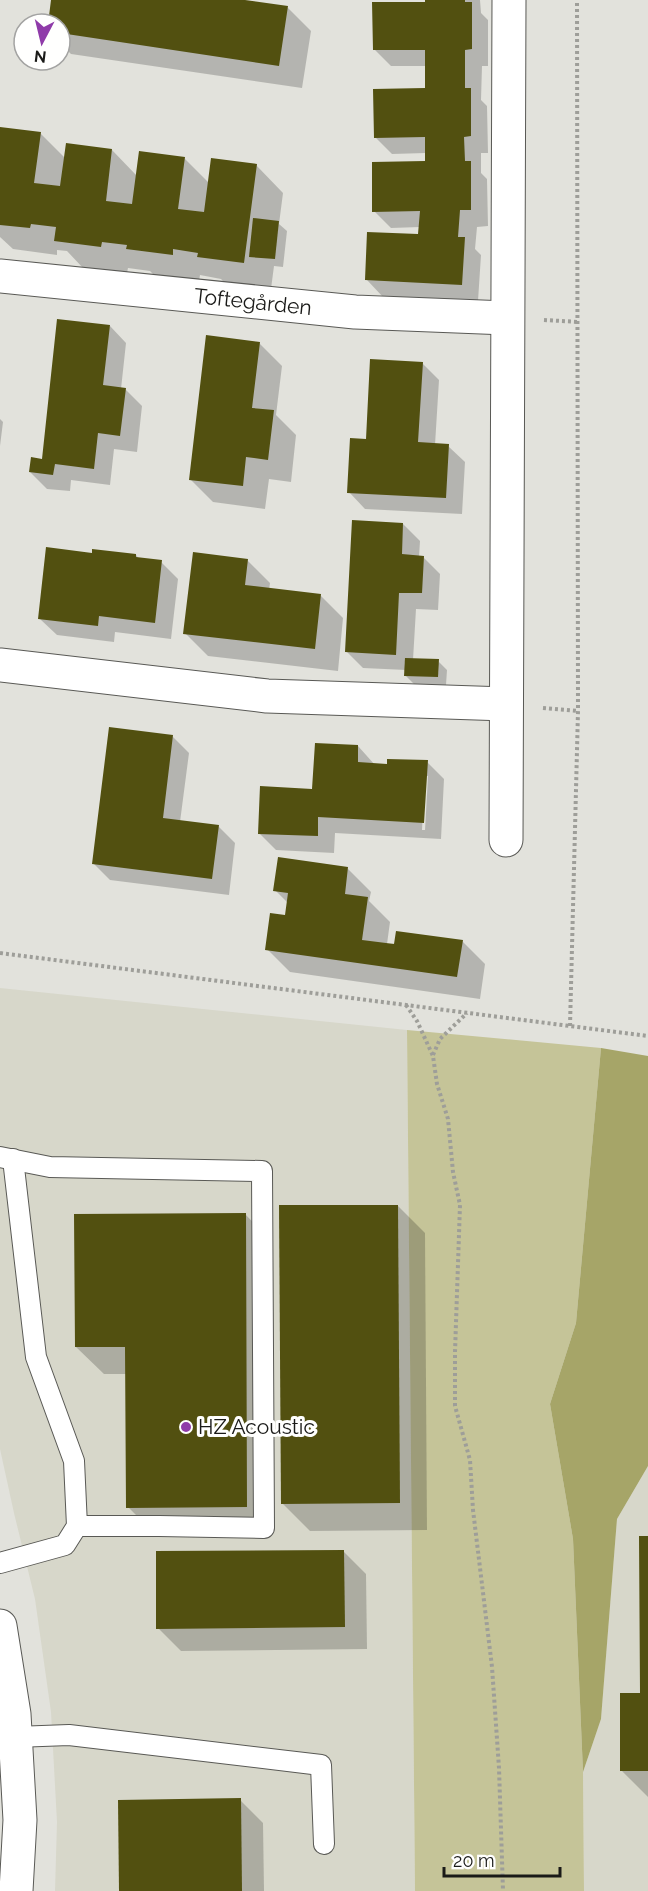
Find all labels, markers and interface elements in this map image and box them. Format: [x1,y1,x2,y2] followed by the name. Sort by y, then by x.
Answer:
[12,12,72,72] north arrow
[33,46,47,67] text: N
[193,283,313,320] street label: Toftegården
[198,1414,315,1439] place label: HZ Acoustic
[179,1420,193,1434] marker: HZ Acoustic
[444,1840,560,1878] scale bar
[453,1850,495,1871] text: 20 m

